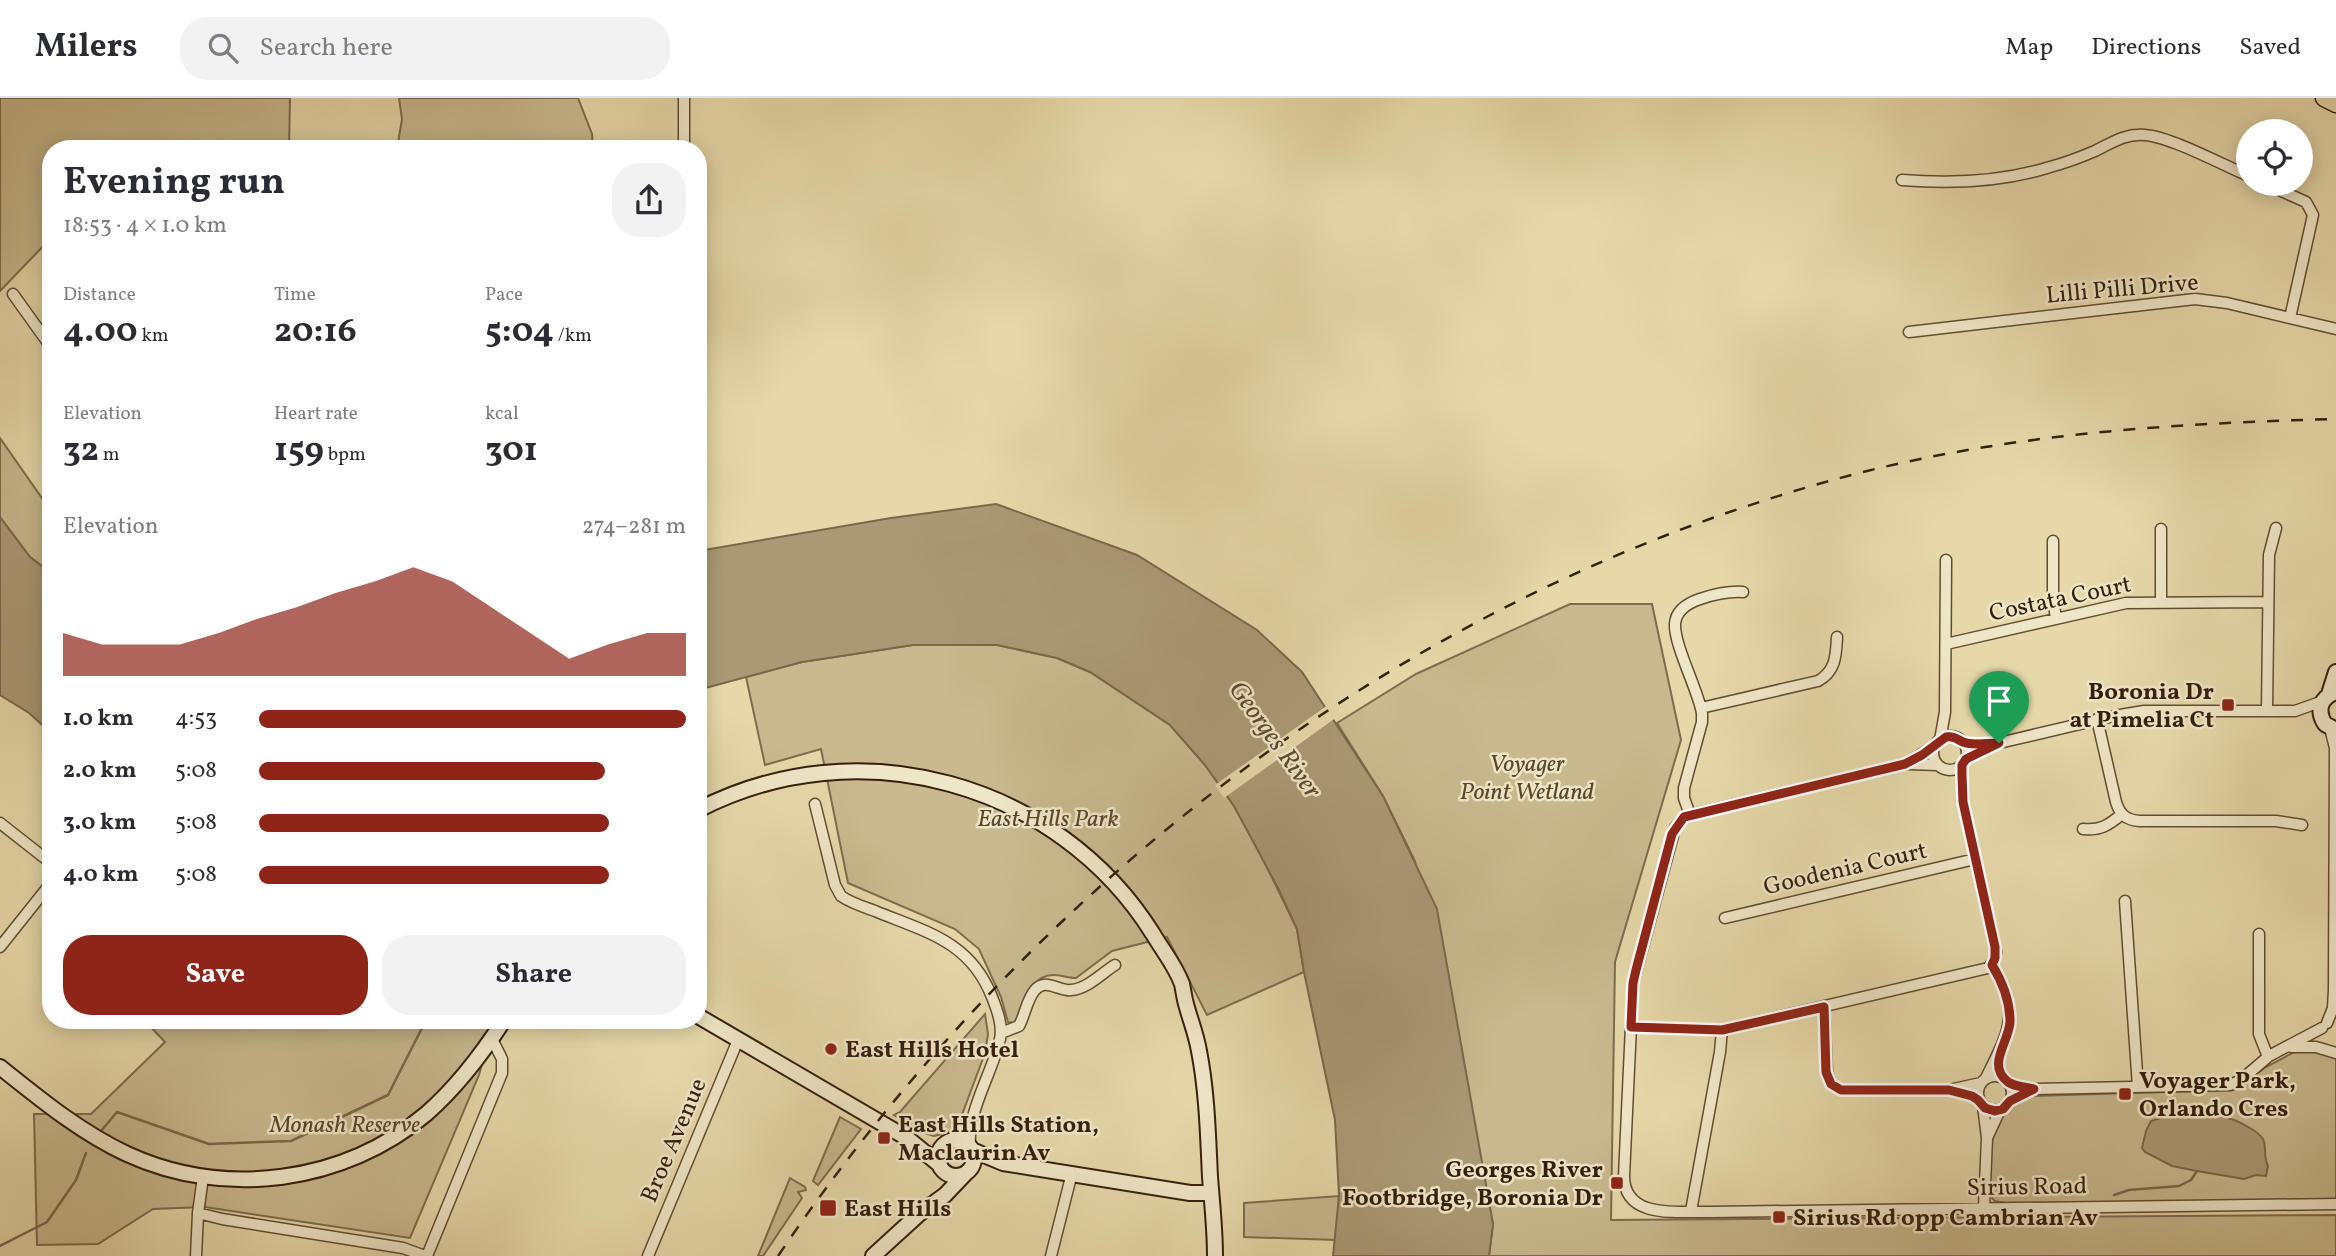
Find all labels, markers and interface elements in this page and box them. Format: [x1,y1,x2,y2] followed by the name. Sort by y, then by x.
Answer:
[180,17,670,80] search box
[35,25,138,71] text: Milers
[204,29,242,67] icon: search
[260,30,393,66] text: Search here
[2005,31,2053,65] text: Map
[2091,31,2201,65] text: Directions
[2239,31,2301,65] text: Saved
[2236,119,2313,196] map controls
[2236,119,2313,196] button: locate
[63,157,285,210] text: Evening run
[612,163,686,237] button: share
[63,210,227,242] text: 18:53 · 4 × 1.0 km
[2044,266,2200,314] street label: Lilli Pilli Drive
[63,282,136,308] text: Distance
[274,282,316,308] text: Time
[485,282,523,308] text: Pace
[63,308,138,356] text: 4.00
[274,308,357,356] text: 20:16
[485,308,554,356] text: 5:04
[138,323,169,349] text: km
[554,323,592,349] text: /km
[63,401,142,427] text: Elevation
[274,401,358,427] text: Heart rate
[485,401,519,427] text: kcal
[63,427,99,475] text: 32
[274,427,324,475] text: 159
[485,427,538,475] text: 301
[99,442,120,468] text: m
[324,442,366,468] text: bpm
[63,511,159,543] text: Elevation
[582,511,686,543] text: 274–281 m
[1986,568,2135,632] street label: Costata Court
[1969,671,2029,743] pin
[1219,674,1329,807] water label: Georges River
[2069,676,2214,738] place label: Boronia Dr at Pimelia Ct
[1980,682,2018,720] icon: arrive
[2220,697,2236,713] marker: Boronia Dr at Pimelia Ct
[63,703,134,735] text: 1.0 km
[175,703,217,735] text: 4:53
[1460,748,1595,810] park label: Voyager Point Wetland
[63,755,136,787] text: 2.0 km
[175,755,217,787] text: 5:08
[977,803,1119,837] park label: East Hills Park
[63,807,136,839] text: 3.0 km
[175,807,217,839] text: 5:08
[1760,835,1931,905] street label: Goodenia Court
[63,859,138,891] text: 4.0 km
[175,859,217,891] text: 5:08
[63,935,368,1015] button: Save
[382,935,686,1015] button: Share
[845,1034,1019,1068] place label: East Hills Hotel
[823,1041,839,1057] marker: East Hills Hotel
[2139,1065,2296,1127] place label: Voyager Park, Orlando Cres
[633,1073,716,1208] street label: Broe Avenue
[2117,1086,2133,1102] marker: Voyager Park, Orlando Cres
[269,1109,420,1143] park label: Monash Reserve
[898,1109,1099,1171] place label: East Hills Station, Maclaurin Av
[876,1130,892,1146] marker: East Hills Station, Maclaurin Av
[1342,1154,1603,1216] place label: Georges River Footbridge, Boronia Dr
[1966,1170,2088,1206] street label: Sirius Road
[1609,1175,1625,1191] marker: Georges River Footbridge, Boronia Dr
[844,1193,951,1227] place label: East Hills
[818,1198,838,1218] marker: East Hills
[1793,1202,2098,1236] place label: Sirius Rd opp Cambrian Av
[1771,1209,1787,1225] marker: Sirius Rd opp Cambrian Av

